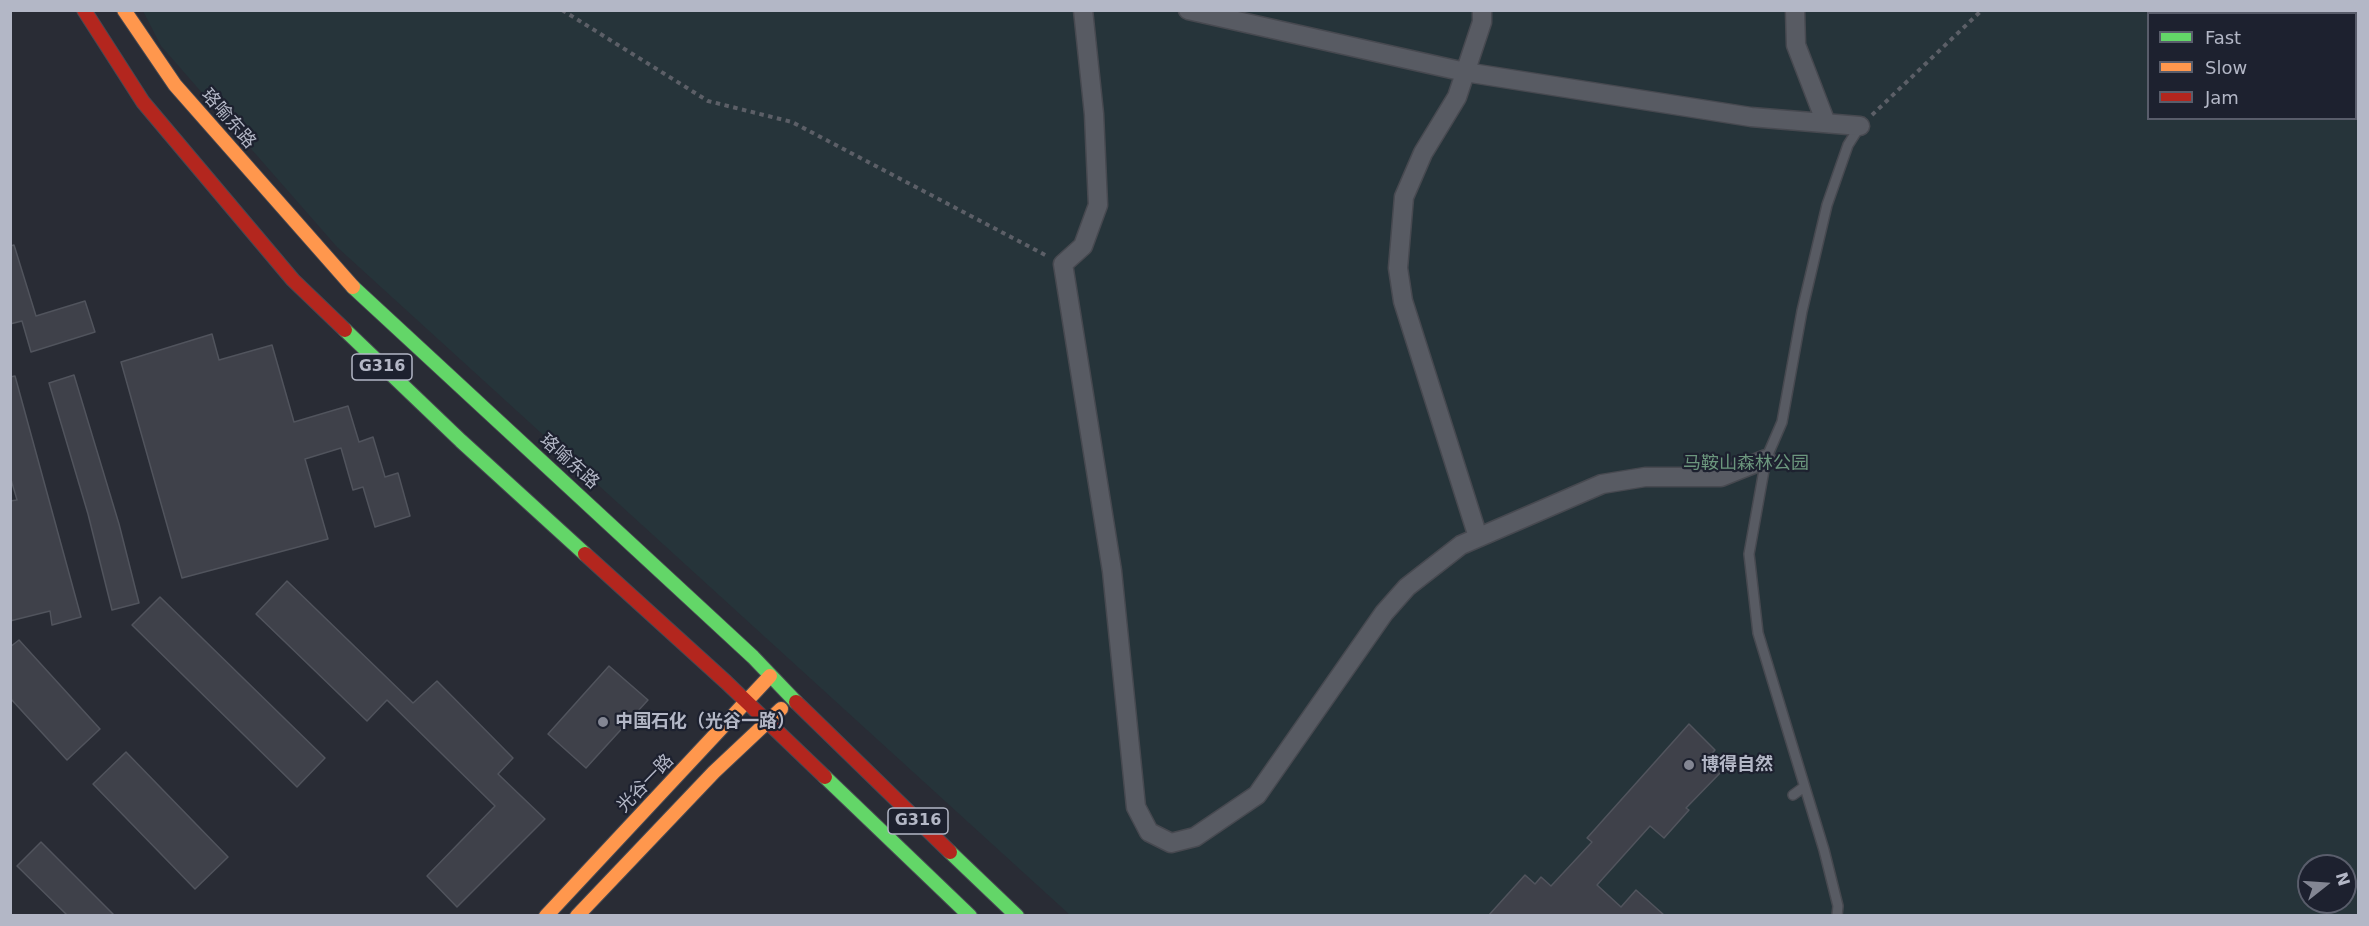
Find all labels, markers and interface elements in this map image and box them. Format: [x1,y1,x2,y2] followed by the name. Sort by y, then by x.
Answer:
[2147,12,2357,120] legend
[2205,27,2241,48] text: Fast
[2205,57,2247,78] text: Slow
[196,85,260,153] street label: 珞喻东路
[2205,87,2239,108] text: Jam
[352,354,412,380] road number: G316
[535,430,603,494] street label: 珞喻东路
[1683,453,1809,475] park label: 马鞍山森林公园
[615,711,795,733] place label: 中国石化（光谷一路）
[596,715,610,729] marker: 中国石化（光谷一路）
[613,751,679,817] street label: 光谷一路
[1701,754,1773,776] place label: 博得自然
[1682,758,1696,772] marker: 博得自然
[888,808,948,834] road number: G316
[2297,854,2357,914] north arrow
[2332,870,2354,888] text: N

